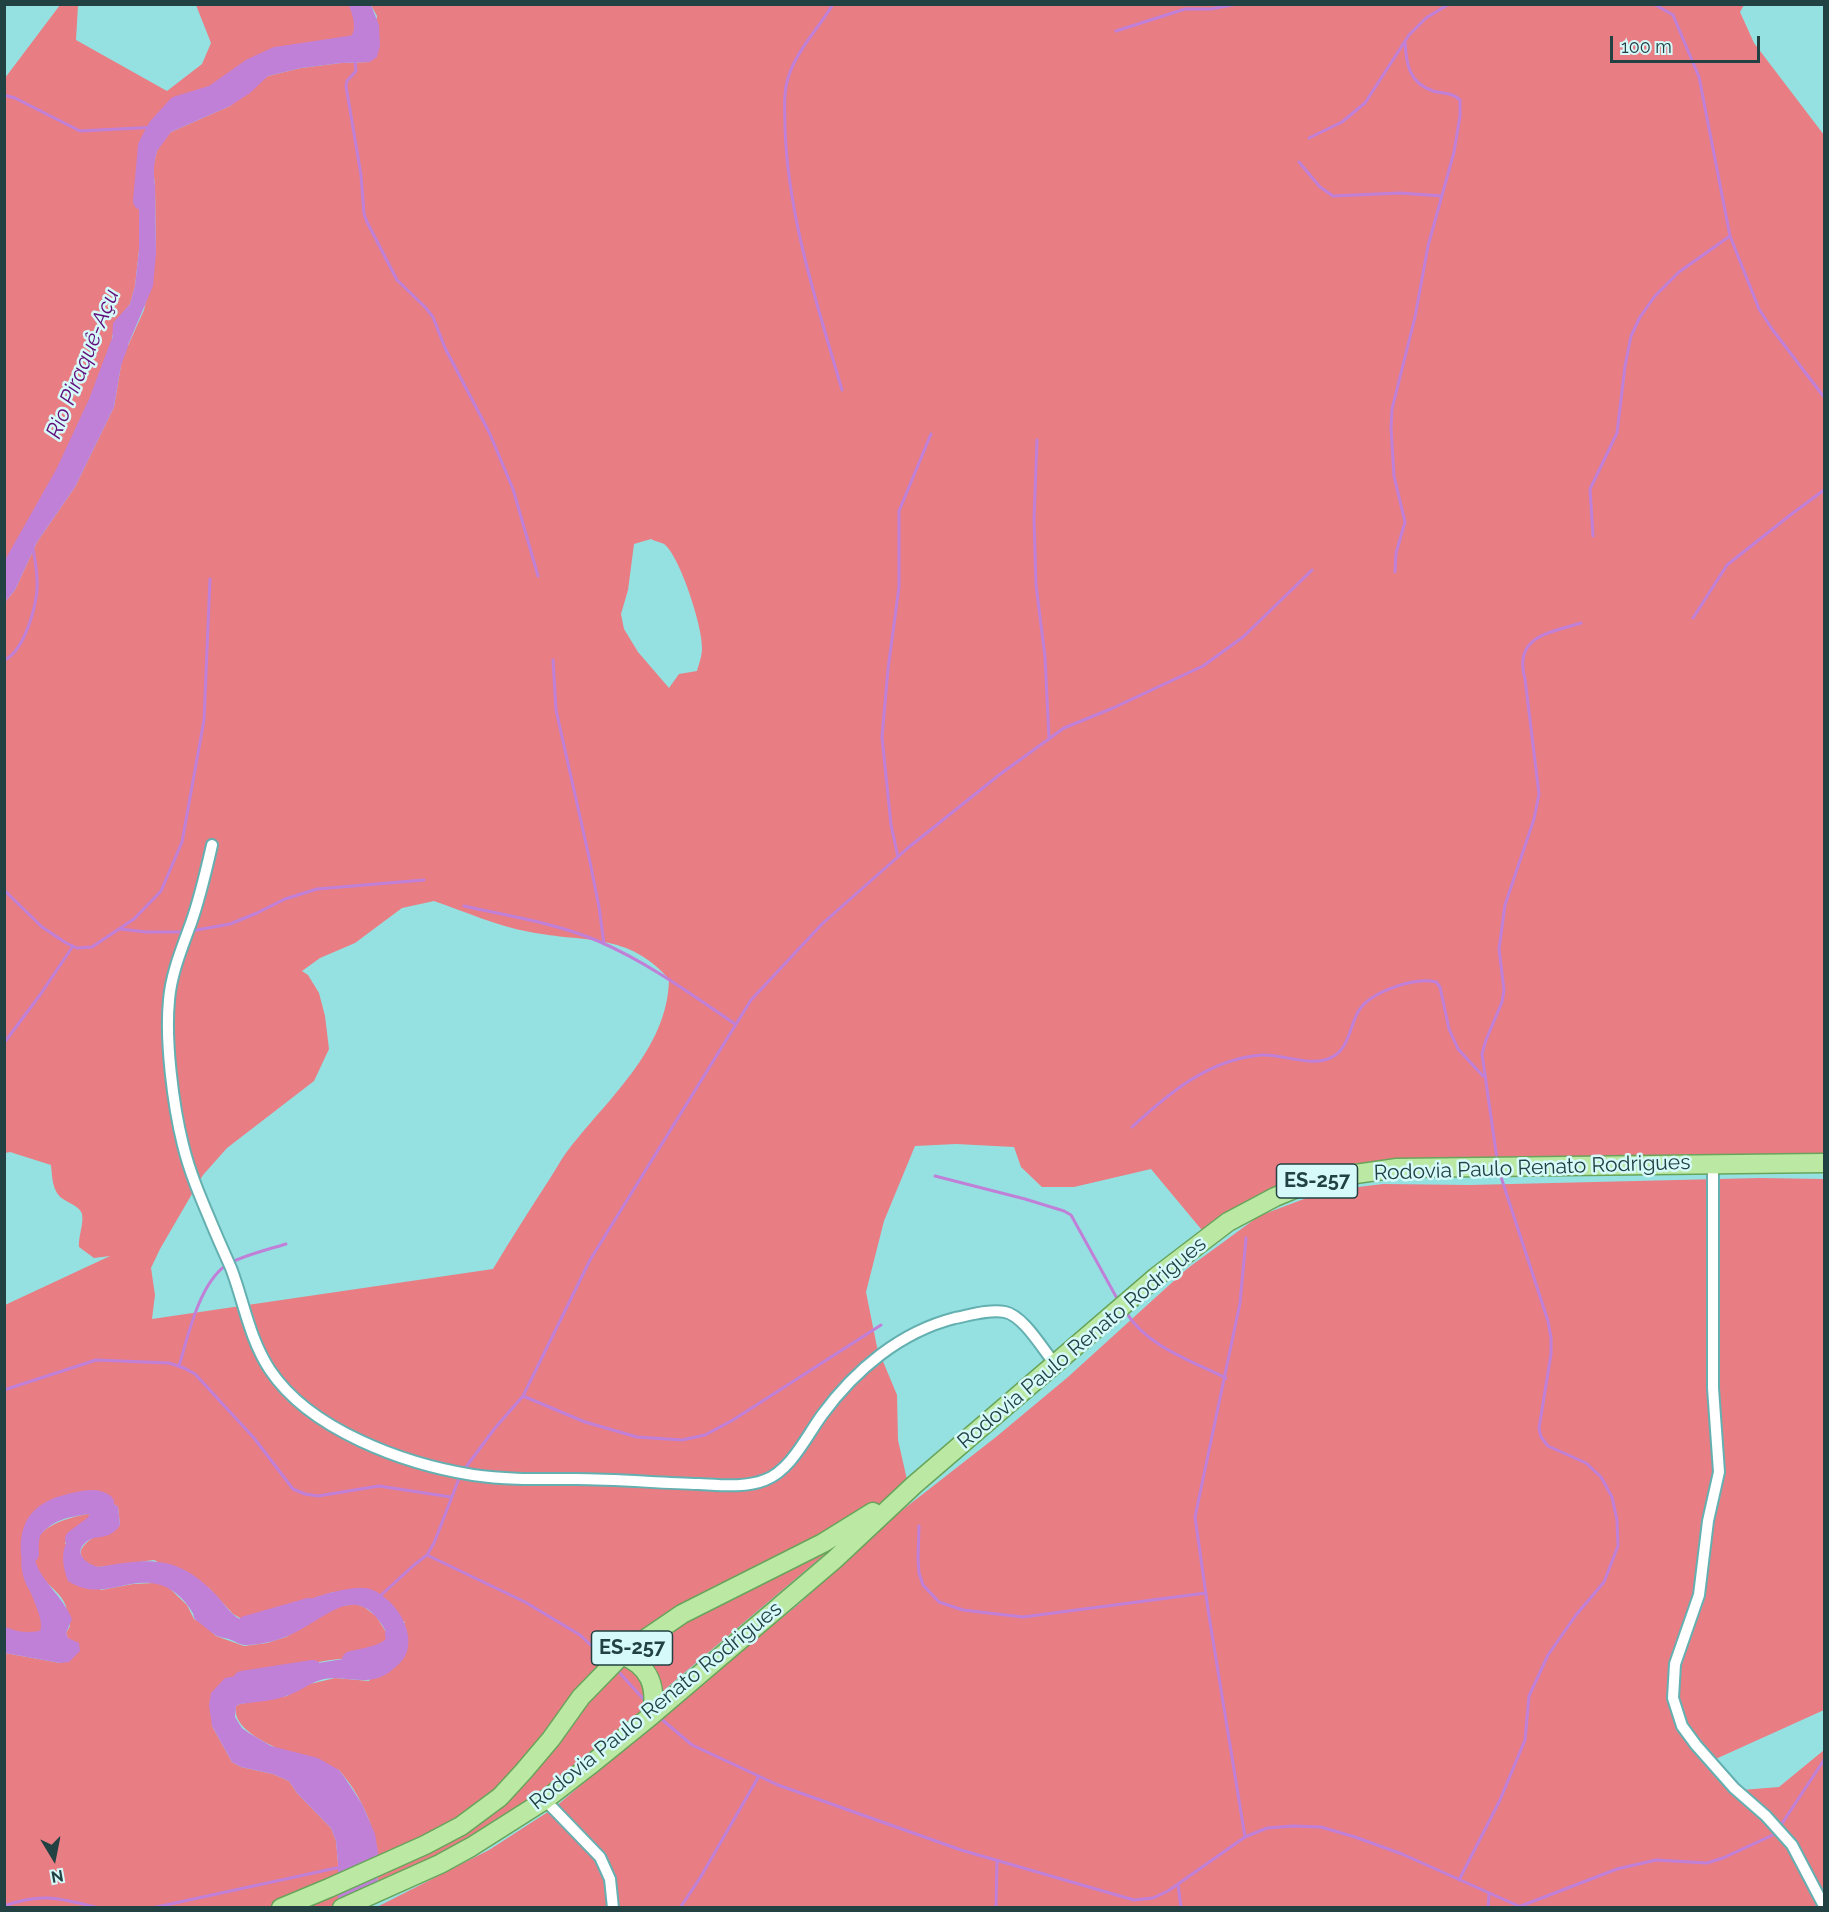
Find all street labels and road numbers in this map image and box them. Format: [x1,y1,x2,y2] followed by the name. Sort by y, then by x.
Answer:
[1373,1150,1691,1186] street label: Rodovia Paulo Renato Rodrigues
[1276,1164,1358,1198] road number: ES-257
[953,1232,1211,1454] street label: Rodovia Paulo Renato Rodrigues
[525,1597,787,1815] street label: Rodovia Paulo Renato Rodrigues
[592,1631,672,1665] road number: ES-257

